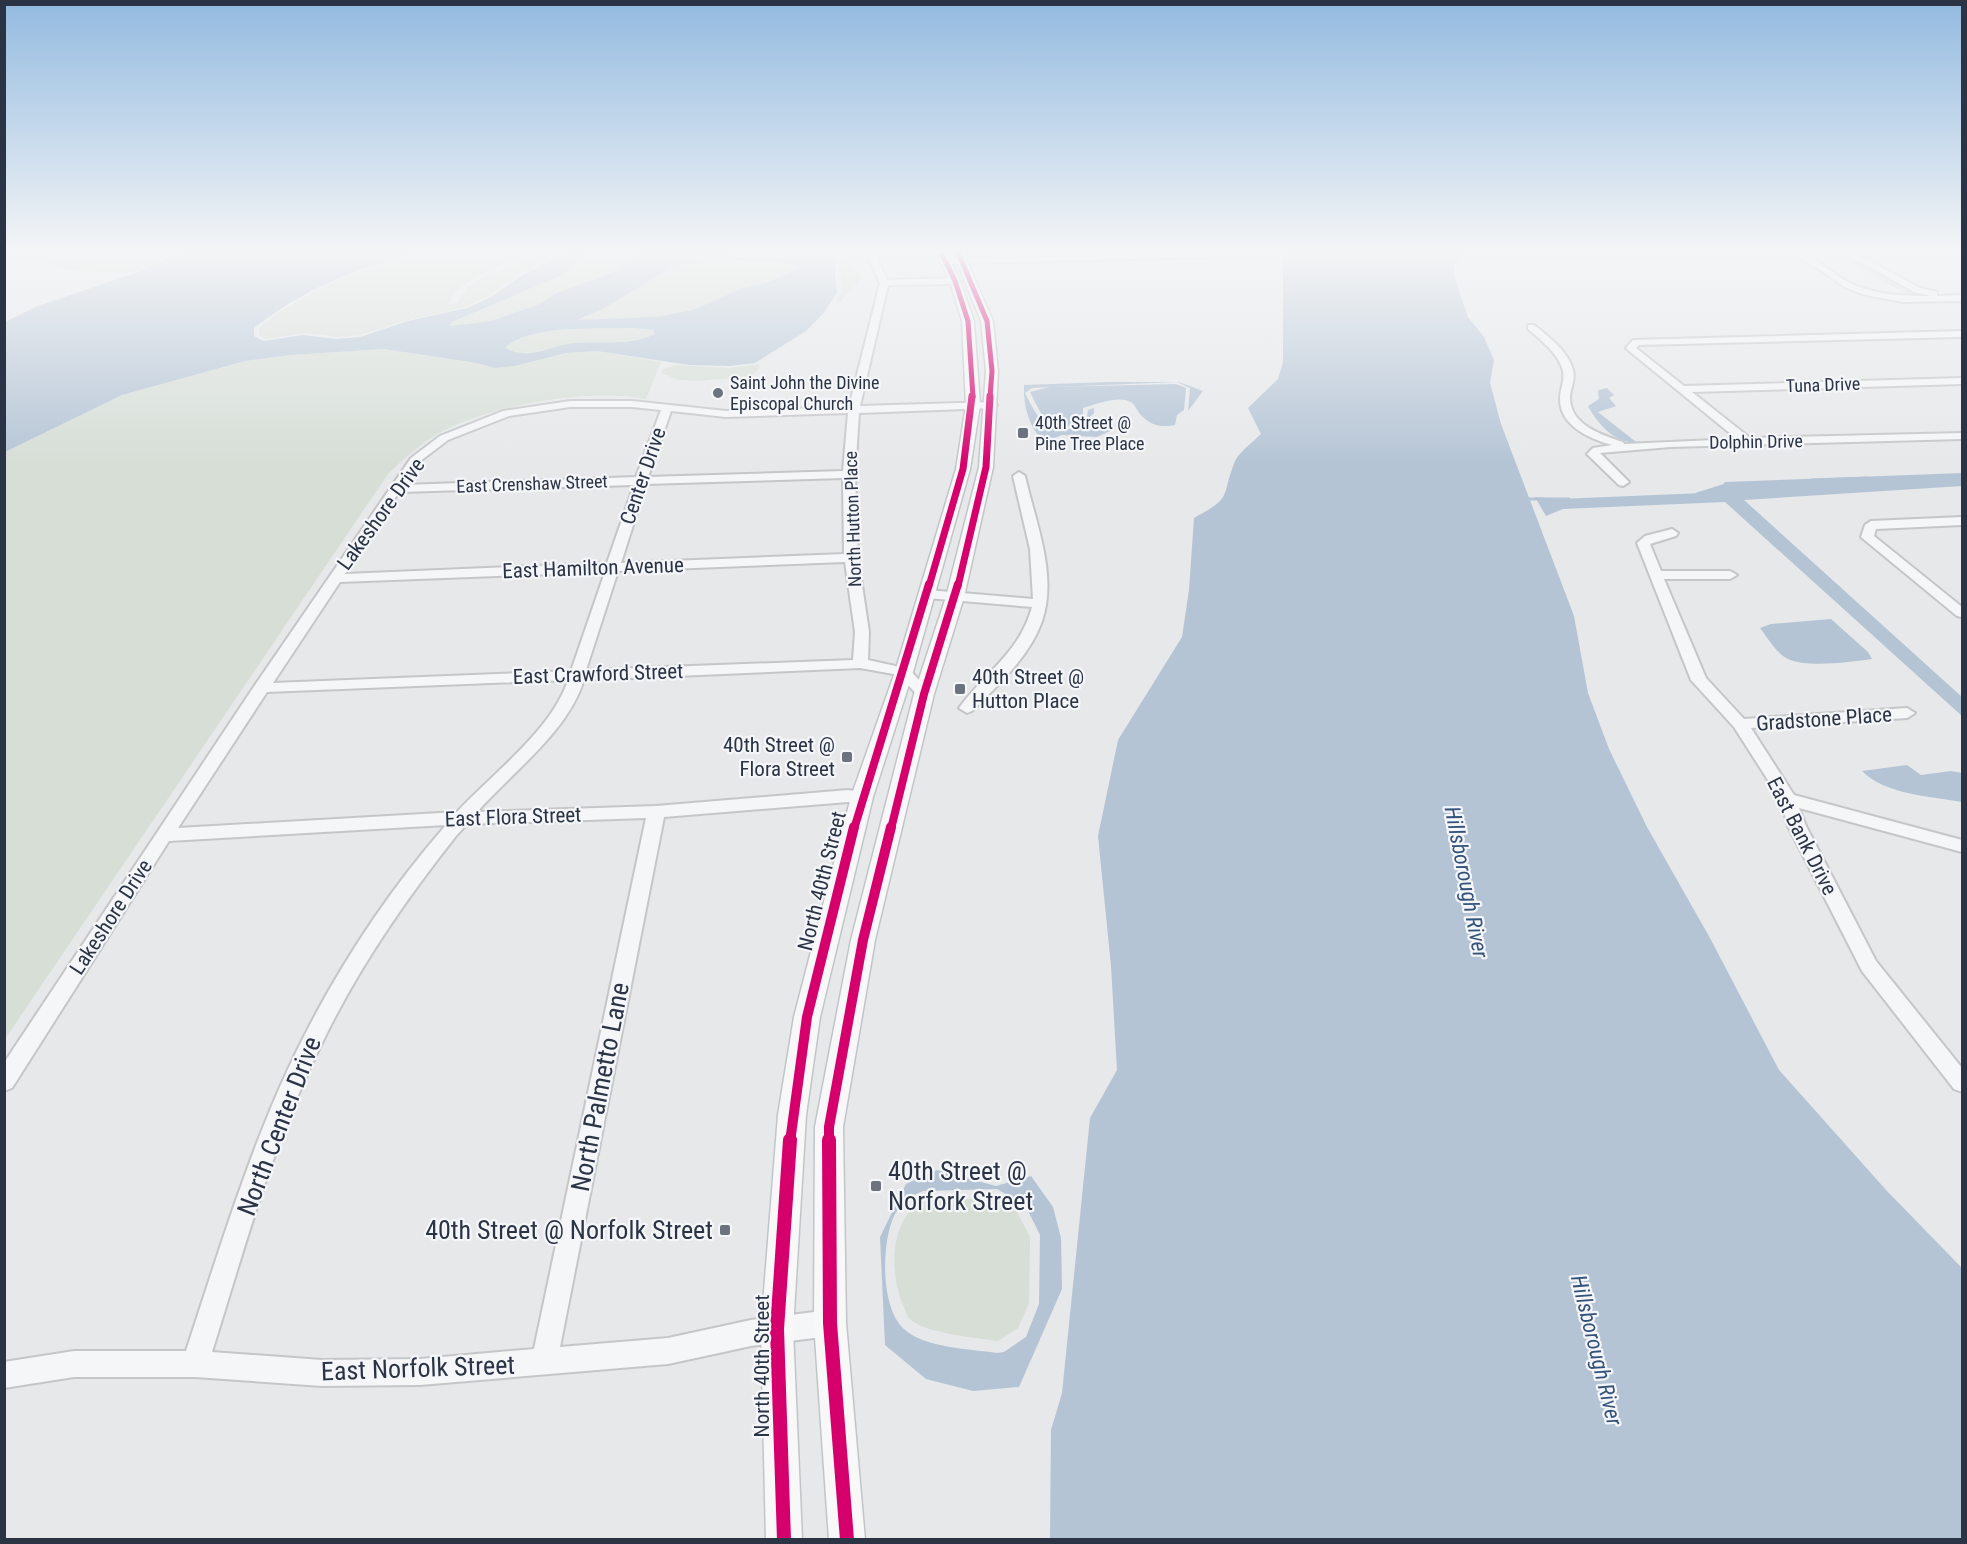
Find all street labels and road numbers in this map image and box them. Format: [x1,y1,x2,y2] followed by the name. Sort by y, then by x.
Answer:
[1785,373,1861,396] street label: Tuna Drive
[615,424,671,528] street label: Center Drive
[1709,430,1803,453] street label: Dolphin Drive
[840,451,865,587] street label: North Hutton Place
[332,453,430,575] street label: Lakeshore Drive
[456,470,608,497] street label: East Crenshaw Street
[502,553,684,583] street label: East Hamilton Avenue
[512,659,684,689] street label: East Crawford Street
[1755,702,1893,736] street label: Gradstone Place
[1762,773,1842,899] street label: East Bank Drive
[444,803,582,831] street label: East Flora Street
[793,809,851,953] street label: North 40th Street
[65,855,157,979] street label: Lakeshore Drive
[565,980,635,1194] street label: North Palmetto Lane
[231,1032,327,1220] street label: North Center Drive
[750,1295,774,1437] street label: North 40th Street
[321,1350,515,1386] street label: East Norfolk Street

